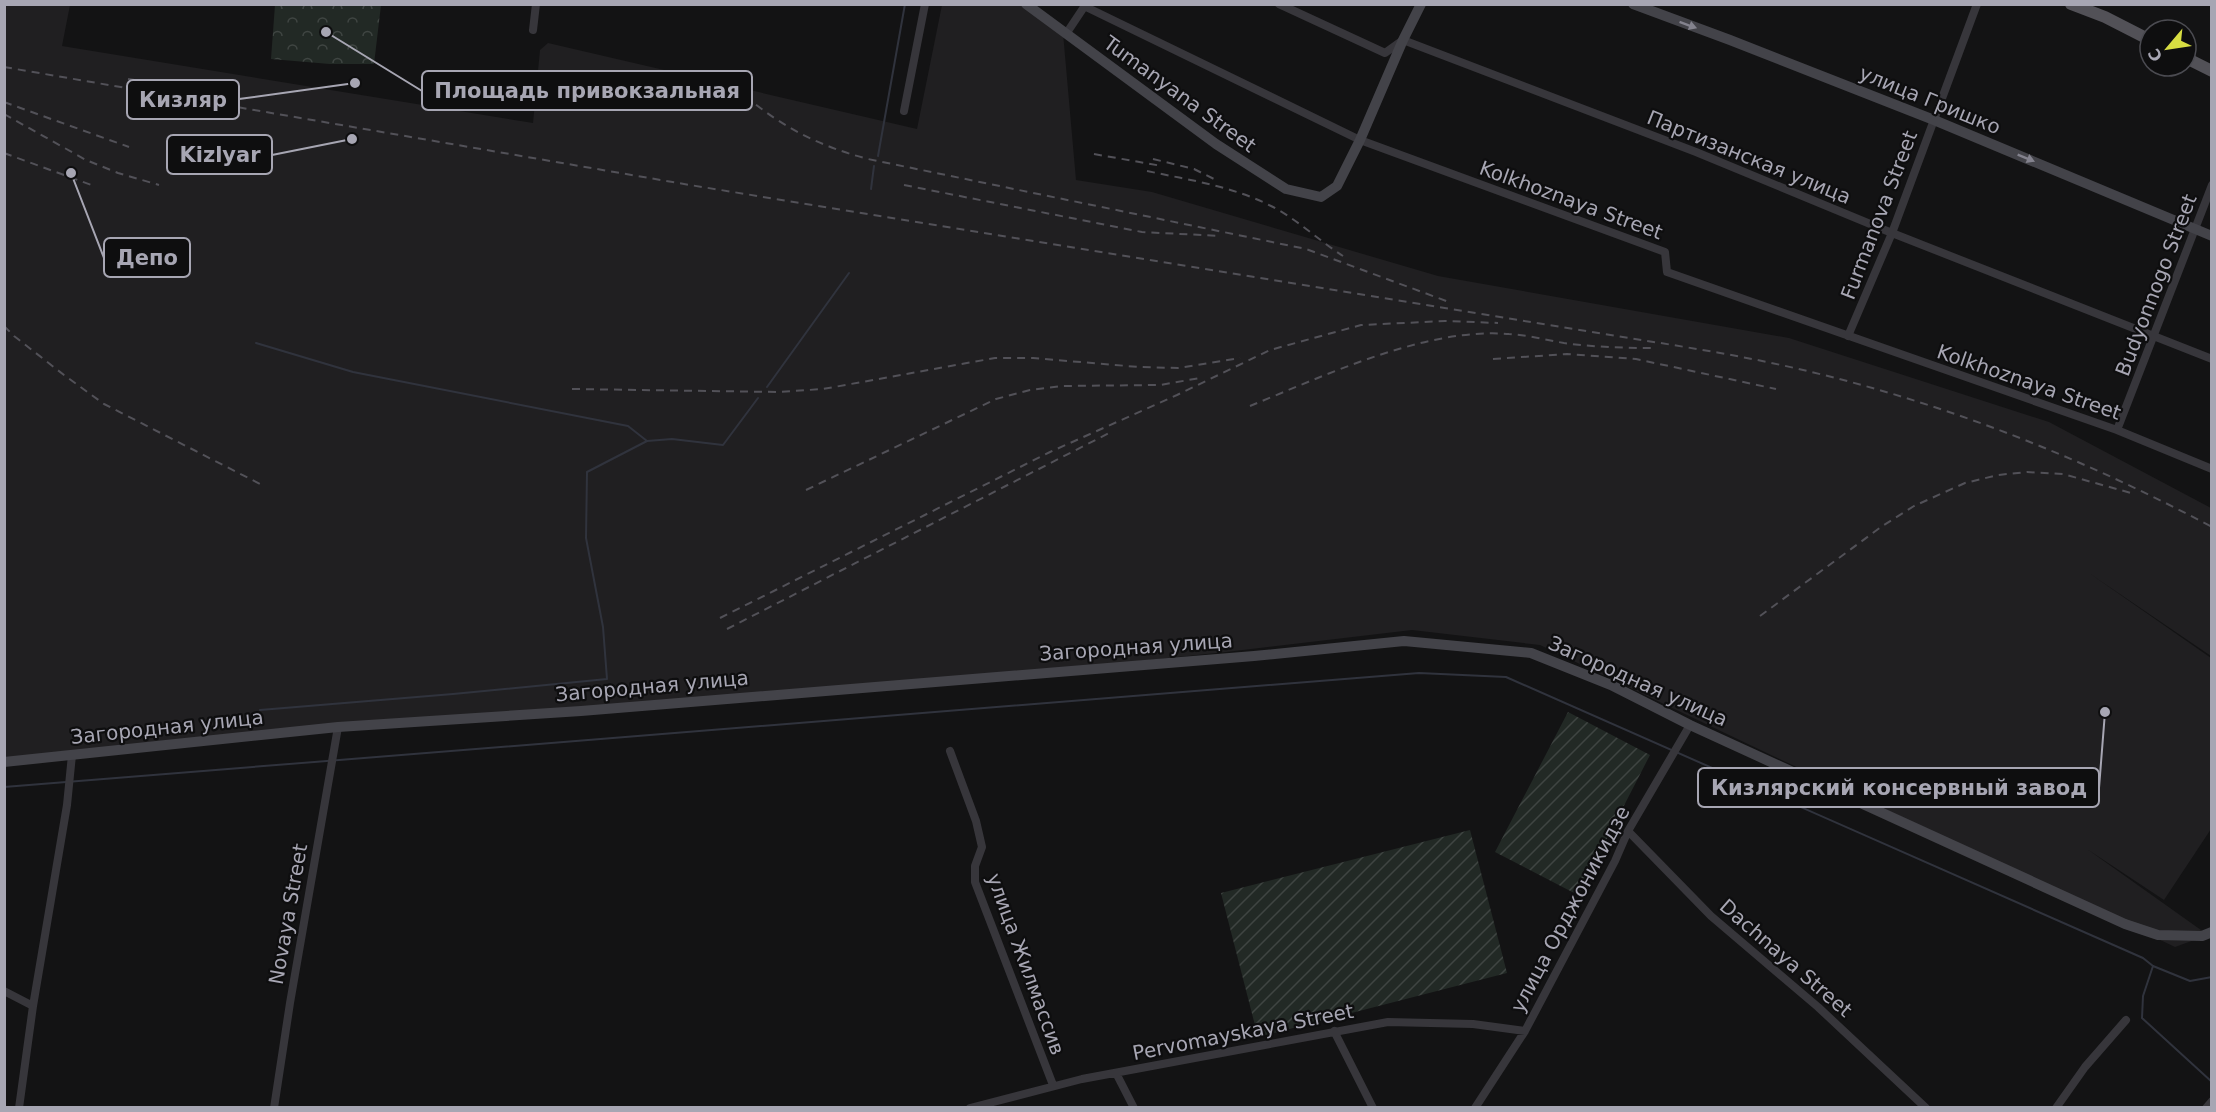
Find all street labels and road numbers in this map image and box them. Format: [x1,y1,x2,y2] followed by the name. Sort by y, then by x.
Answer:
[1098,30,1261,157] street label: Tumanyana Street
[1856,61,2004,139] street label: улица Гришко
[1644,105,1854,209] street label: Партизанская улица
[1836,127,1922,303] street label: Furmanova Street
[1476,156,1666,244] street label: Kolkhoznaya Street
[2110,191,2202,379] street label: Budyonnogo Street
[1934,339,2124,425] street label: Kolkhoznaya Street
[1039,628,1233,666] street label: Загородная улица
[1545,631,1731,731] street label: Загородная улица
[554,666,750,706] street label: Загородная улица
[69,705,265,749] street label: Загородная улица
[1505,802,1635,1016] street label: улица Орджоникидзе
[264,842,312,986] street label: Novaya Street
[982,870,1070,1058] street label: улица Жилмассив
[1715,894,1857,1022] street label: Dachnaya Street
[1130,999,1356,1065] street label: Pervomayskaya Street

